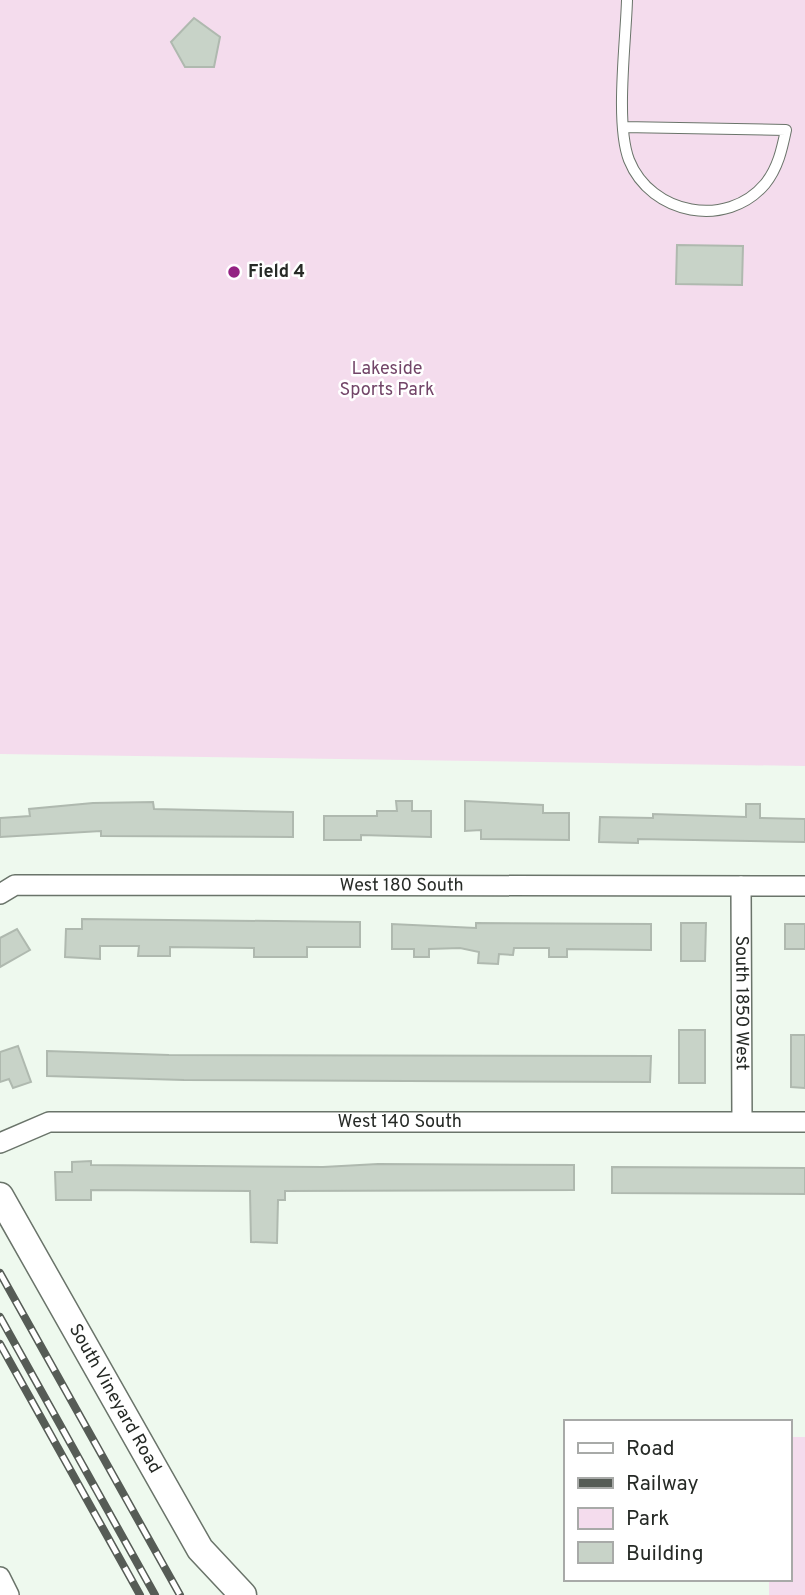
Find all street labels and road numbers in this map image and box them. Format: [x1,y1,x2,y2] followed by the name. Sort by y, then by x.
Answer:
[339,874,464,897] street label: West 180 South
[730,935,753,1071] street label: South 1850 West
[338,1111,462,1134] street label: West 140 South
[63,1320,166,1478] street label: South Vineyard Road

